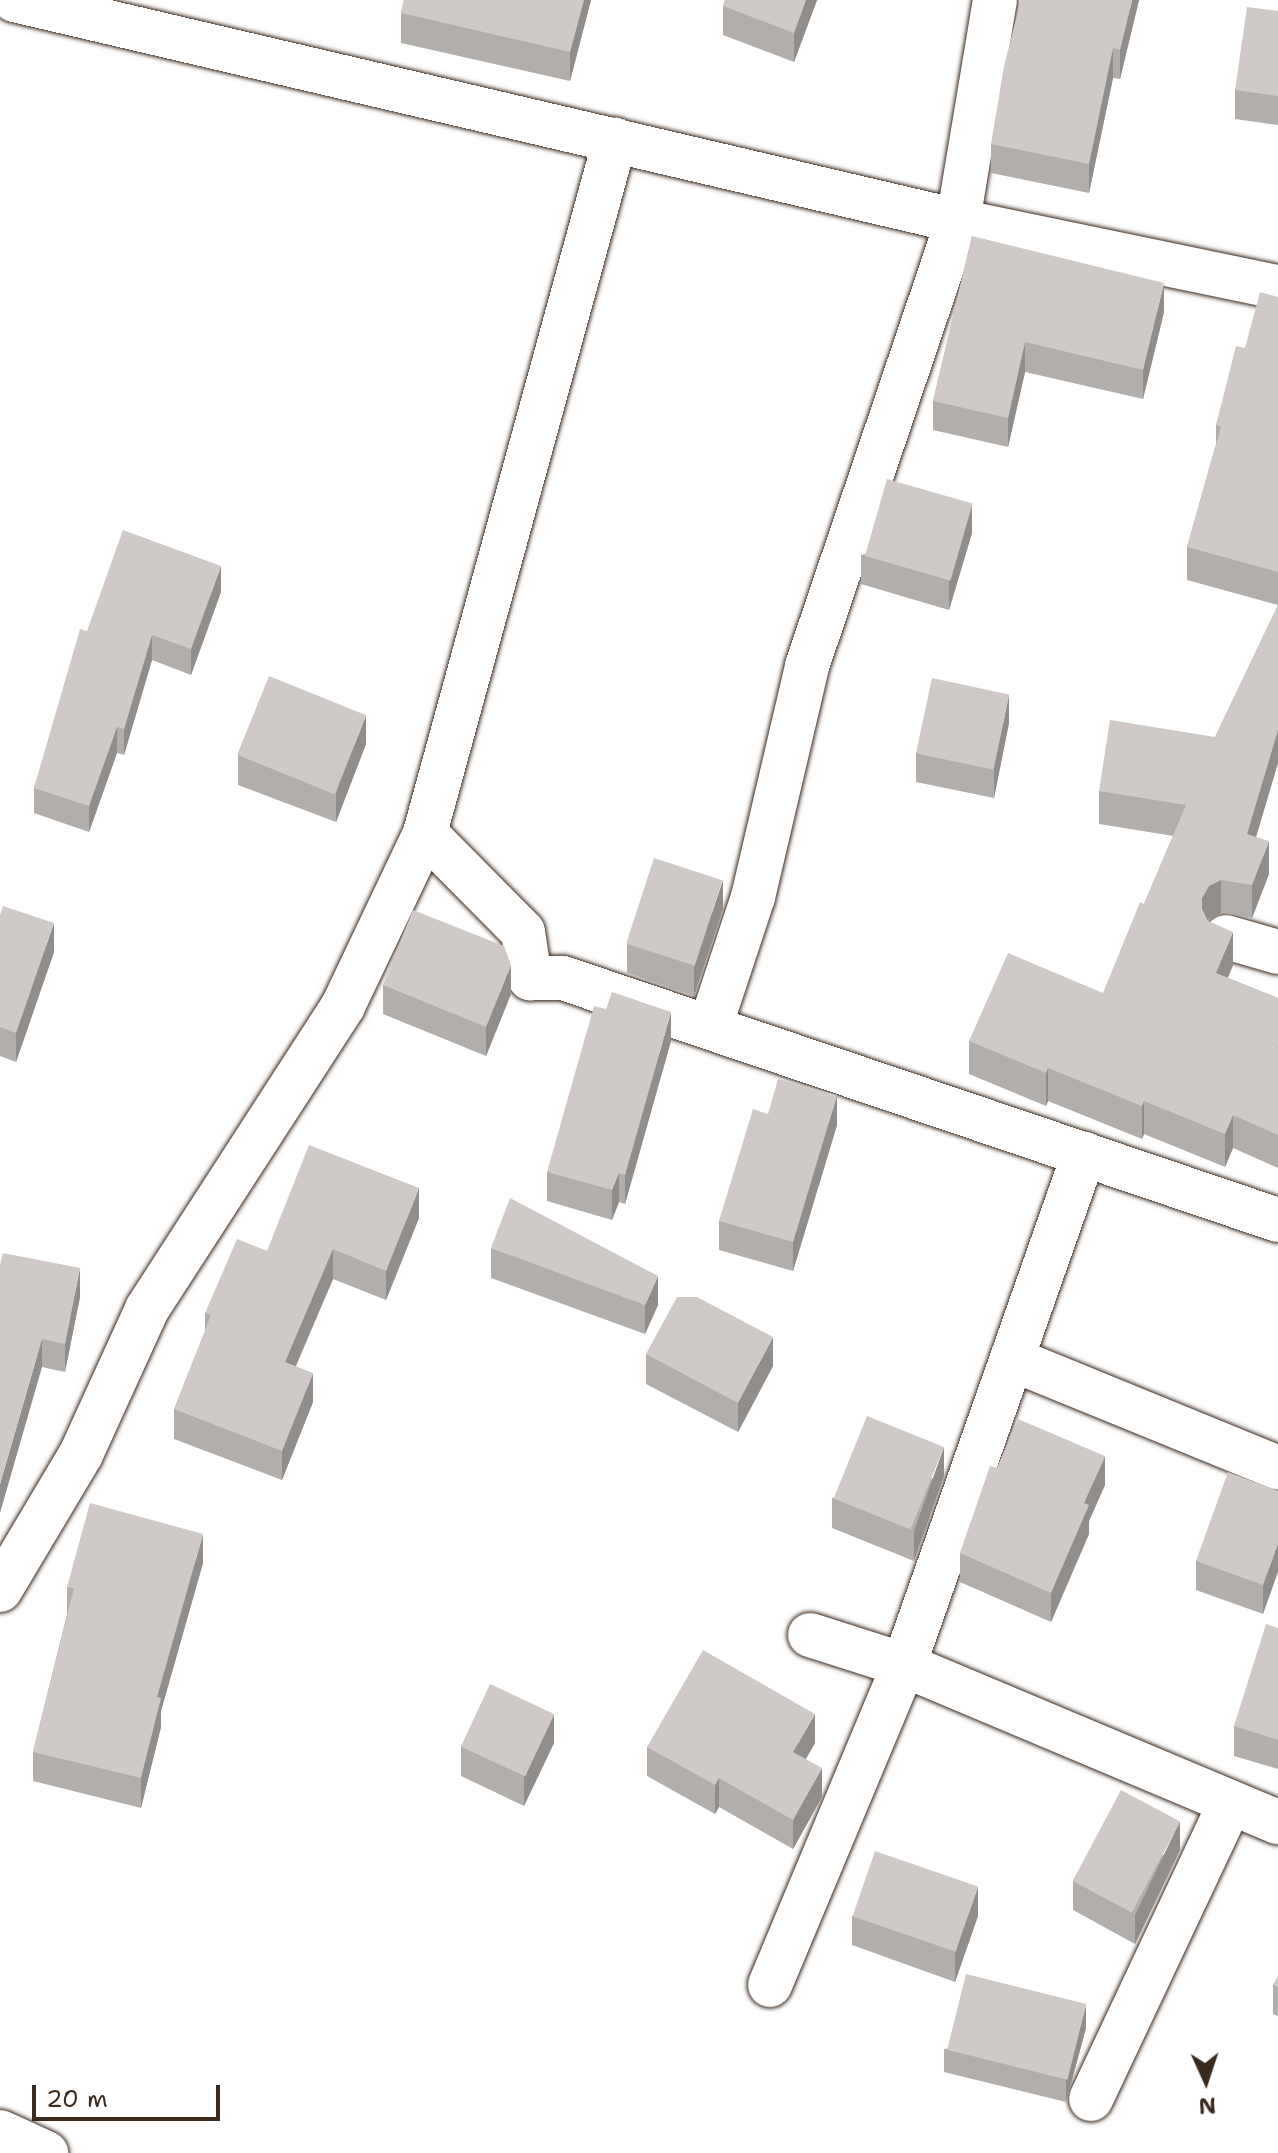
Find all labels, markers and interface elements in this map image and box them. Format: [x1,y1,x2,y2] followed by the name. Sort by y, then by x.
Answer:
[1166,2041,1246,2121] north arrow
[36,2069,224,2119] scale bar
[46,2083,108,2115] text: 20 m
[1198,2091,1217,2120] text: N

